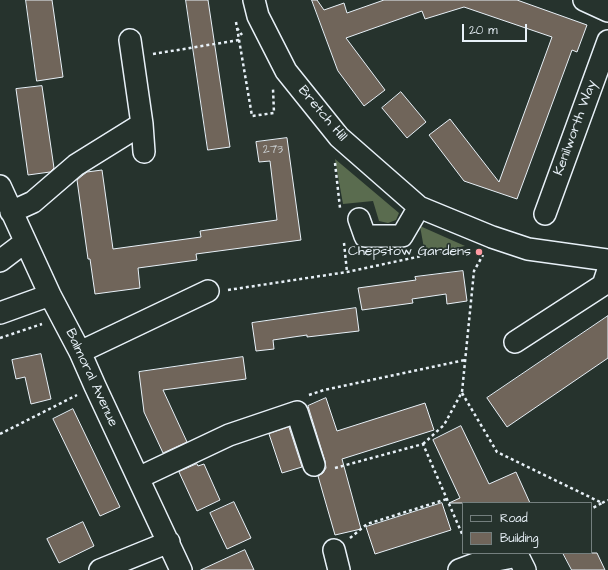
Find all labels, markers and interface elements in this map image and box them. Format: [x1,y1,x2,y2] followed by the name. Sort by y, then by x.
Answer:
[464,16,529,42] scale bar
[469,22,498,39] text: 20 m
[551,78,601,178] street label: Kenilworth Way
[294,83,350,145] street label: Bretch Hill
[263,143,283,157] house number: 273
[348,244,471,260] place label: Chepstow Gardens
[474,247,484,257] marker: Chepstow Gardens
[61,326,121,430] street label: Balmoral Avenue
[462,502,592,554] legend
[500,510,528,527] text: Road
[500,530,538,547] text: Building

